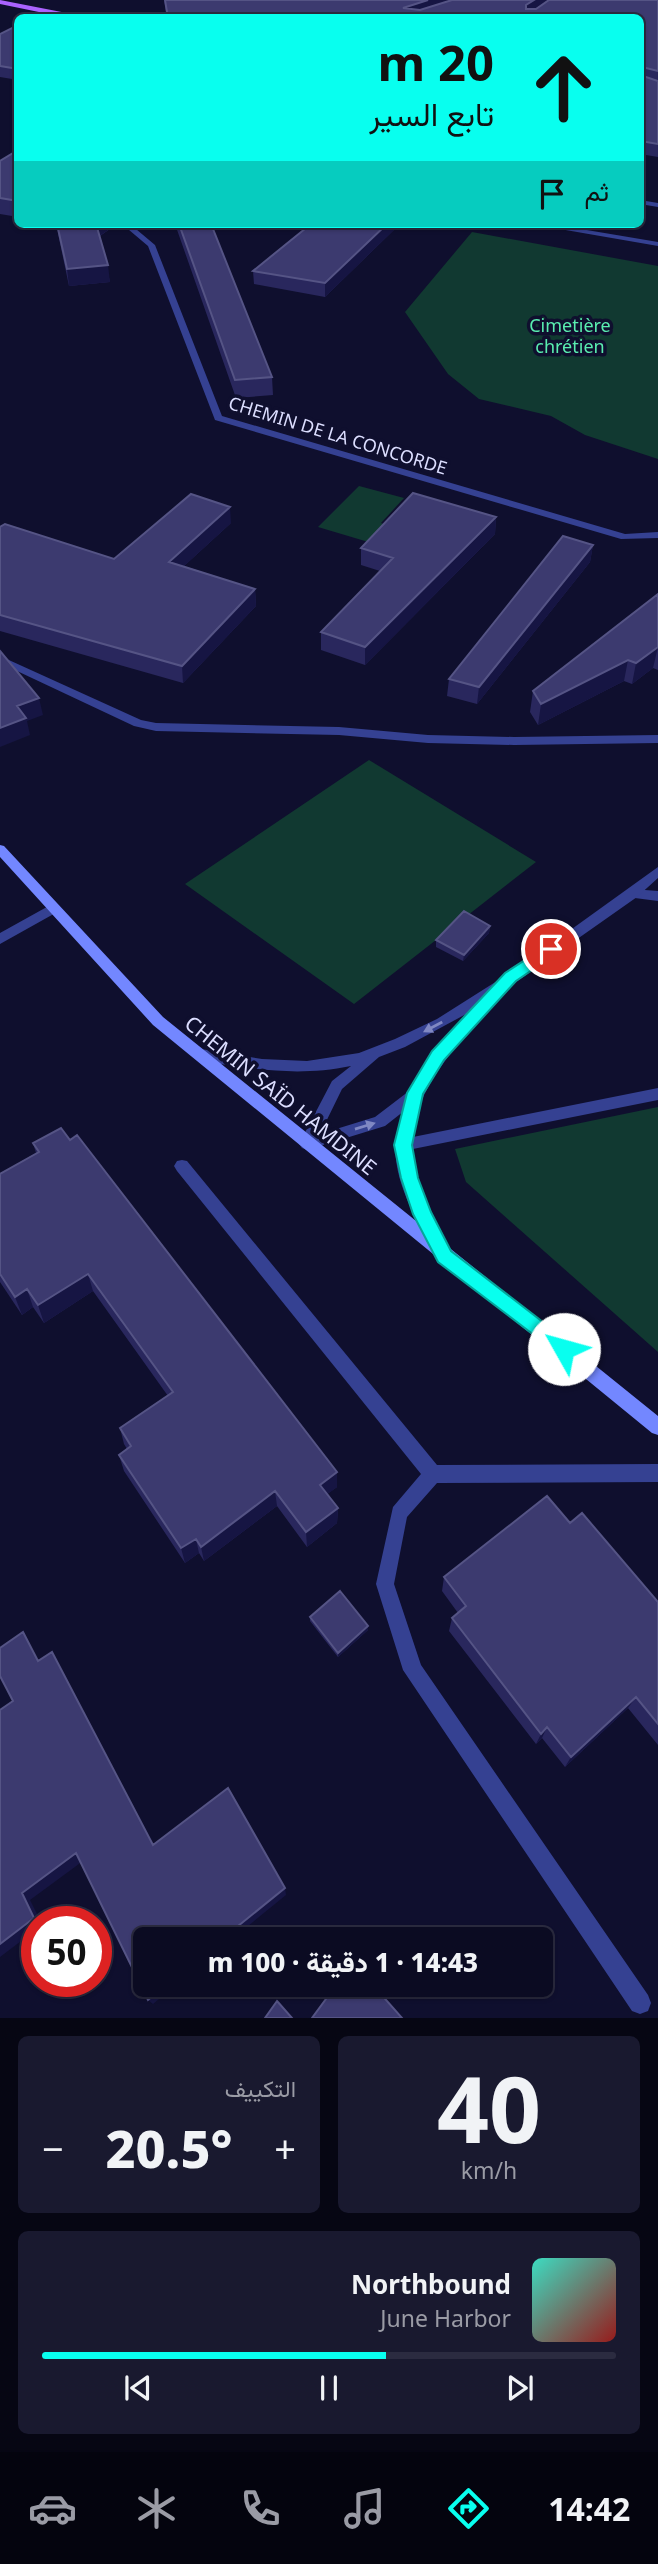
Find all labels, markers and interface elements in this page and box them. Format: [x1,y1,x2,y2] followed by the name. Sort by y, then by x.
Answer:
[377,29,494,95] text: 20 m
[518,42,609,133] icon: ahead
[369,92,494,135] text: تابع السير
[585,173,609,209] text: ثم
[533,175,571,213] icon: arrive
[529,313,611,358] park label: Cimetière chrétien
[226,390,450,480] street label: CHEMIN DE LA CONCORDE
[521,919,581,979] pin
[532,930,570,968] icon: arrive
[179,1009,383,1181] street label: CHEMIN SAÏD HAMDINE
[423,1021,443,1033] one-way arrow
[355,1121,376,1131] one-way arrow
[527,1312,601,1386] position arrow
[21,1906,112,1997] speed limit sign: 50
[208,1944,478,1980] text: 14:43 · 1 دقيقة · 100 m
[437,2046,541,2170] text: 40
[225,2072,296,2104] text: التكييف
[106,2112,232,2183] text: 20.5°
[42,2122,64,2174] text: −
[274,2122,296,2174] text: +
[461,2154,517,2186] text: km/h
[351,2266,511,2302] text: Northbound
[380,2302,511,2334] text: June Harbor
[119,2369,157,2407] icon: previous
[310,2369,348,2407] icon: pause
[501,2369,539,2407] icon: next
[28,2484,77,2533] icon: car
[132,2484,181,2533] icon: climate
[236,2484,285,2533] icon: phone
[340,2484,389,2533] icon: music
[444,2484,493,2533] icon: directions
[548,2487,630,2530] text: 14:42

